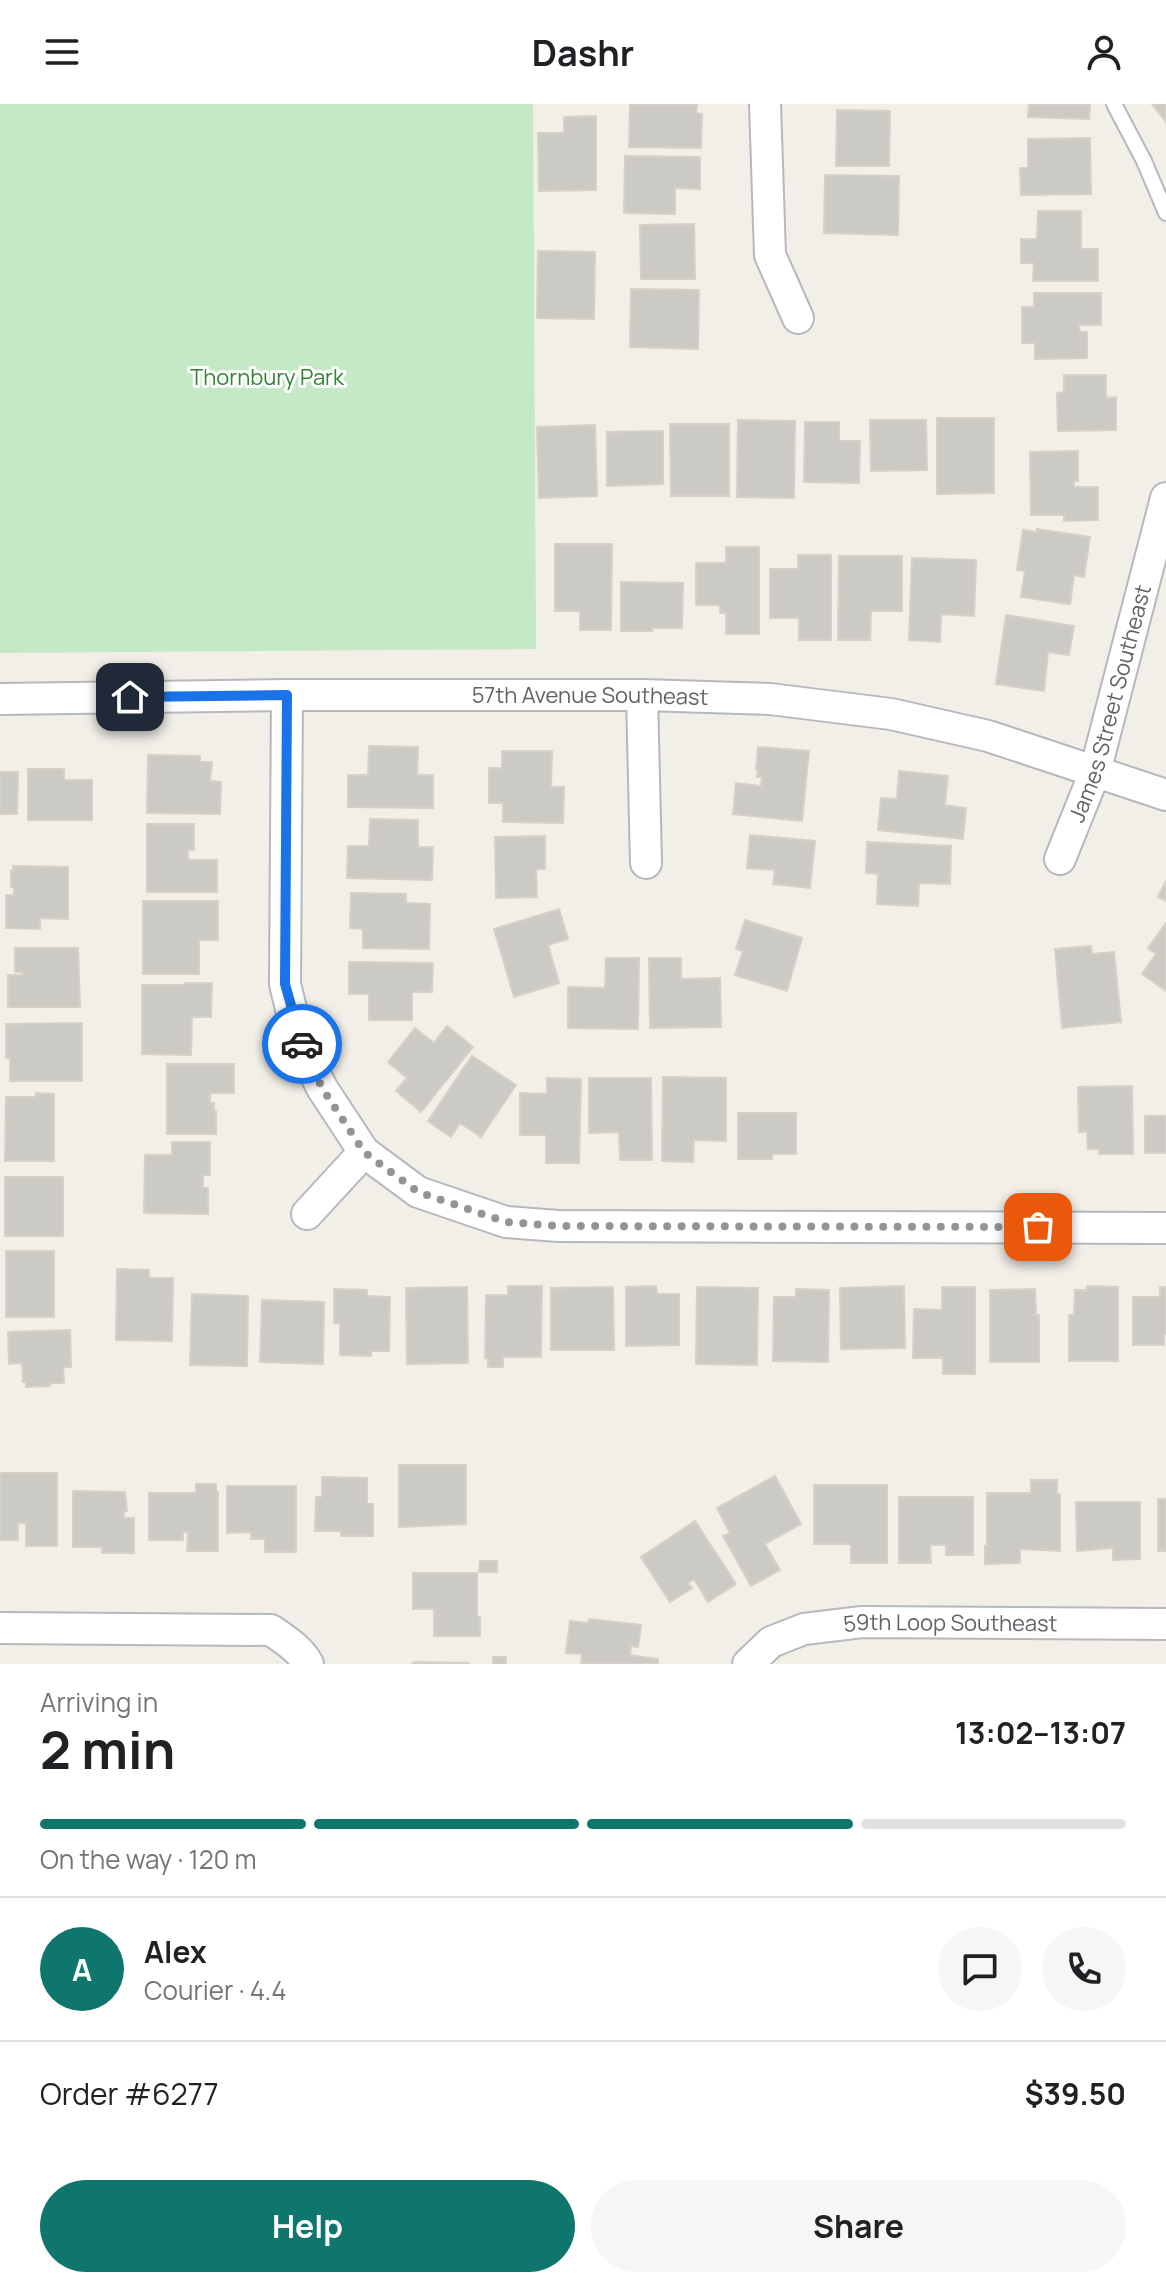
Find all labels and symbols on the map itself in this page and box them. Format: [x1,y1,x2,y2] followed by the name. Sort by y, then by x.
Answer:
[190,362,345,392] park label: Thornbury Park
[1061,581,1158,826] street label: James Street Southeast
[96,663,164,731] pin
[472,680,709,712] street label: 57th Avenue Southeast
[262,1004,342,1084] courier
[1004,1193,1072,1261] pin
[842,1607,1058,1639] street label: 59th Loop Southeast

